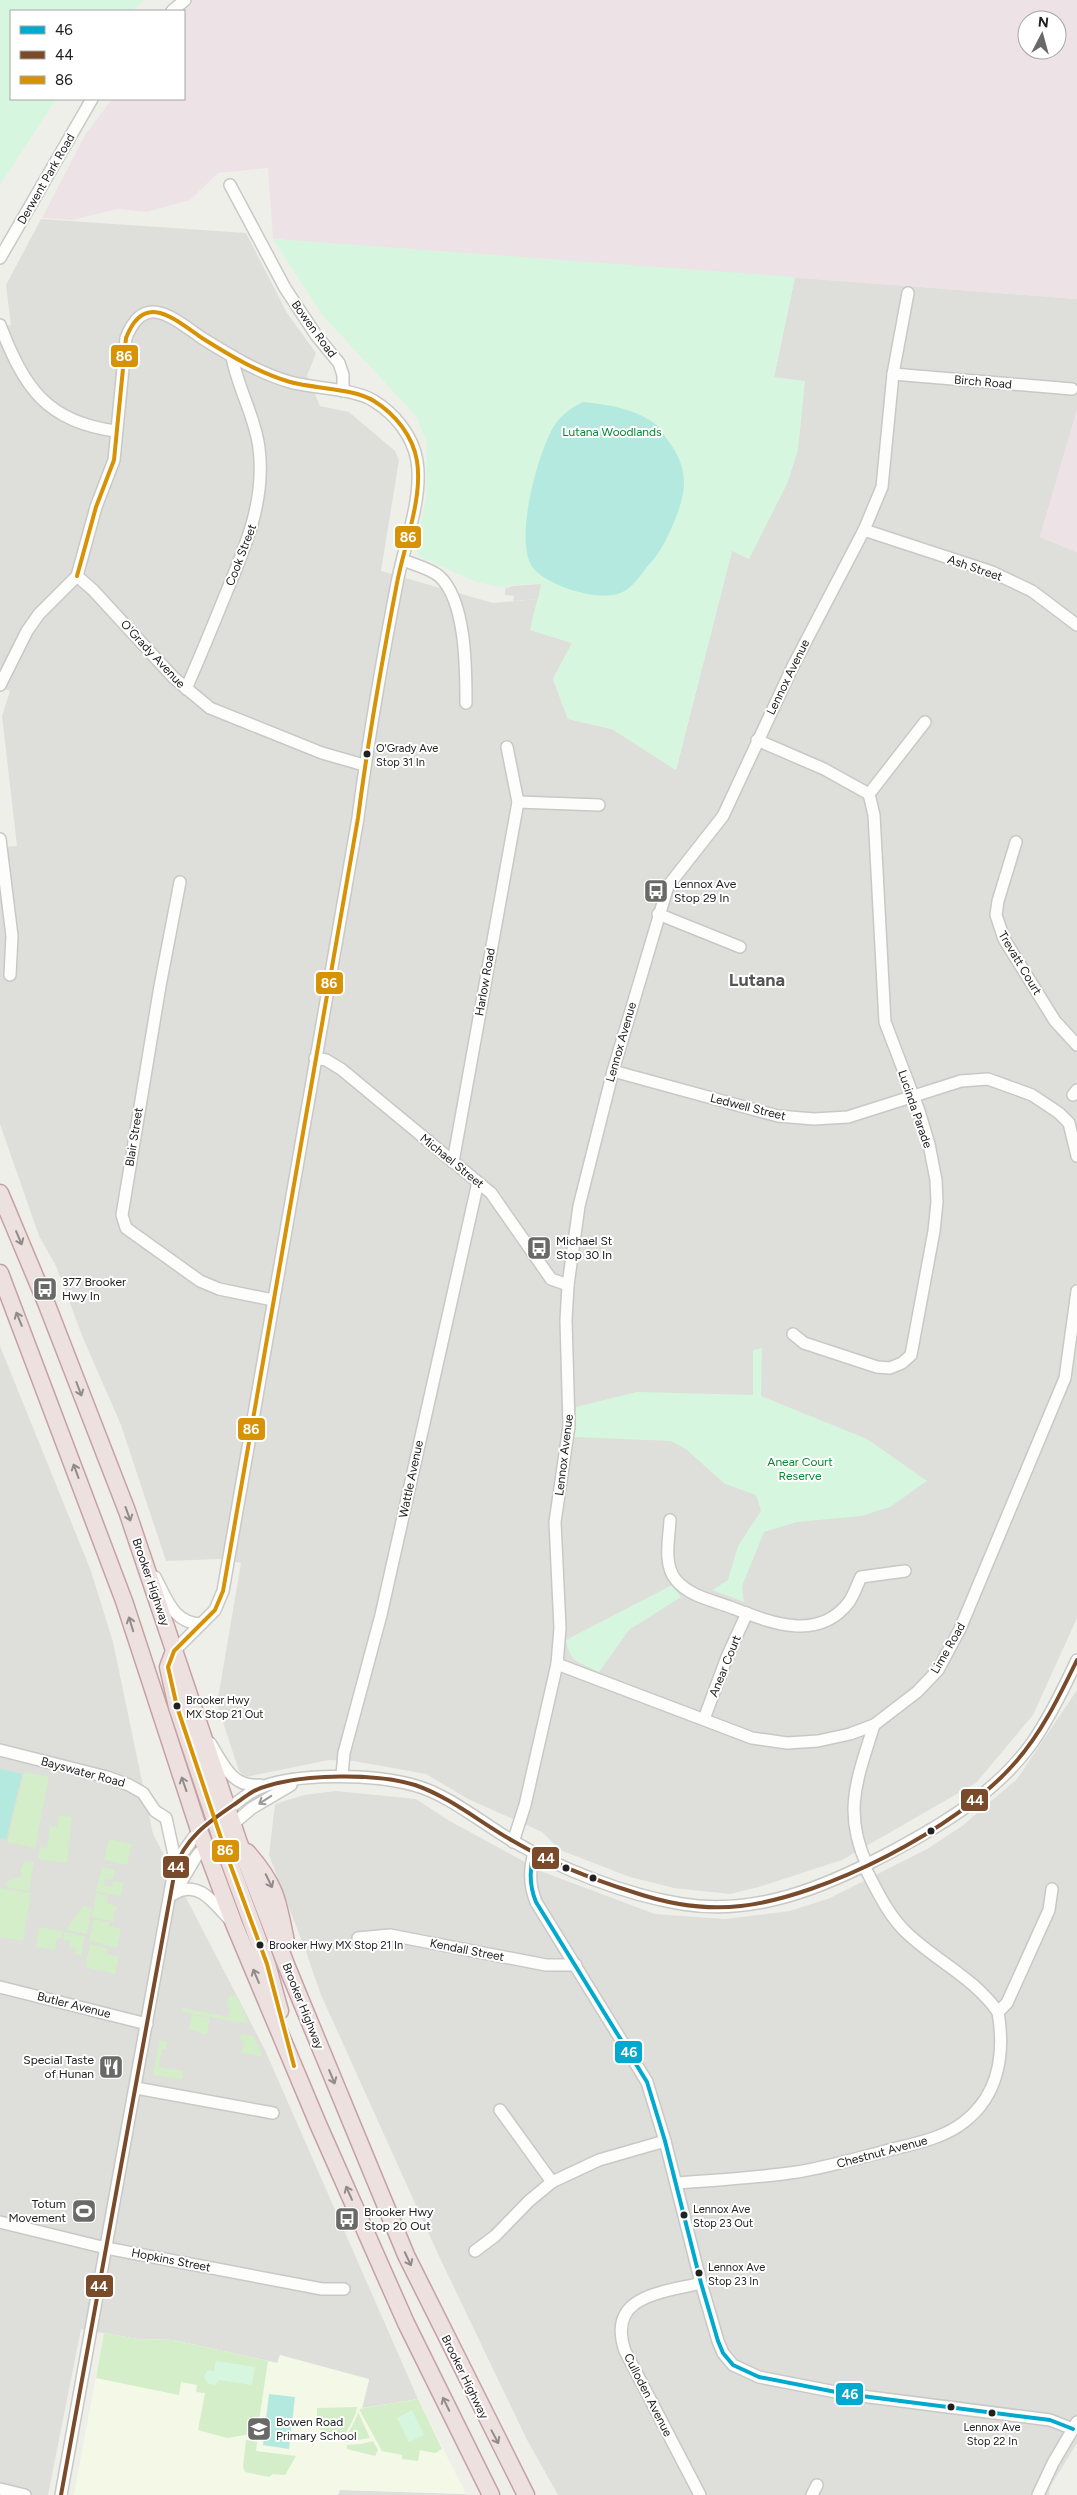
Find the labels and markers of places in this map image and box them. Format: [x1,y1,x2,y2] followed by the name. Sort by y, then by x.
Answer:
[376,742,438,769] place label: O'Grady Ave Stop 31 In
[362,749,372,759] marker: O'Grady Ave Stop 31 In
[674,877,737,905] place label: Lennox Ave Stop 29 In
[643,878,669,904] bus stop icon: Lennox Ave Stop 29 In
[556,1234,613,1262] place label: Michael St Stop 30 In
[526,1235,552,1261] bus stop icon: Michael St Stop 30 In
[62,1275,126,1303] place label: 377 Brooker Hwy In
[32,1276,58,1302] bus stop icon: 377 Brooker Hwy In
[186,1694,264,1721] place label: Brooker Hwy MX Stop 21 Out
[172,1701,182,1711] marker: Brooker Hwy MX Stop 21 Out
[926,1826,936,1836] unlabelled marker
[561,1863,571,1873] unlabelled marker
[588,1873,598,1883] unlabelled marker
[269,1939,403,1952] place label: Brooker Hwy MX Stop 21 In
[255,1940,265,1950] marker: Brooker Hwy MX Stop 21 In
[23,2053,94,2081] place label: Special Taste of Hunan
[98,2054,124,2080] restaurant icon: Special Taste of Hunan
[8,2197,66,2225] place label: Totum Movement
[71,2198,97,2224] sports icon: Totum Movement
[693,2203,753,2230] place label: Lennox Ave Stop 23 Out
[364,2205,434,2233] place label: Brooker Hwy Stop 20 Out
[334,2206,360,2232] bus stop icon: Brooker Hwy Stop 20 Out
[679,2210,689,2220] marker: Lennox Ave Stop 23 Out
[708,2261,765,2288] place label: Lennox Ave Stop 23 In
[694,2268,704,2278] marker: Lennox Ave Stop 23 In
[946,2402,956,2412] unlabelled marker
[987,2408,997,2418] marker: Lennox Ave Stop 22 In
[276,2415,357,2443] place label: Bowen Road Primary School
[246,2416,272,2442] school or university icon: Bowen Road Primary School
[963,2421,1021,2448] place label: Lennox Ave Stop 22 In

